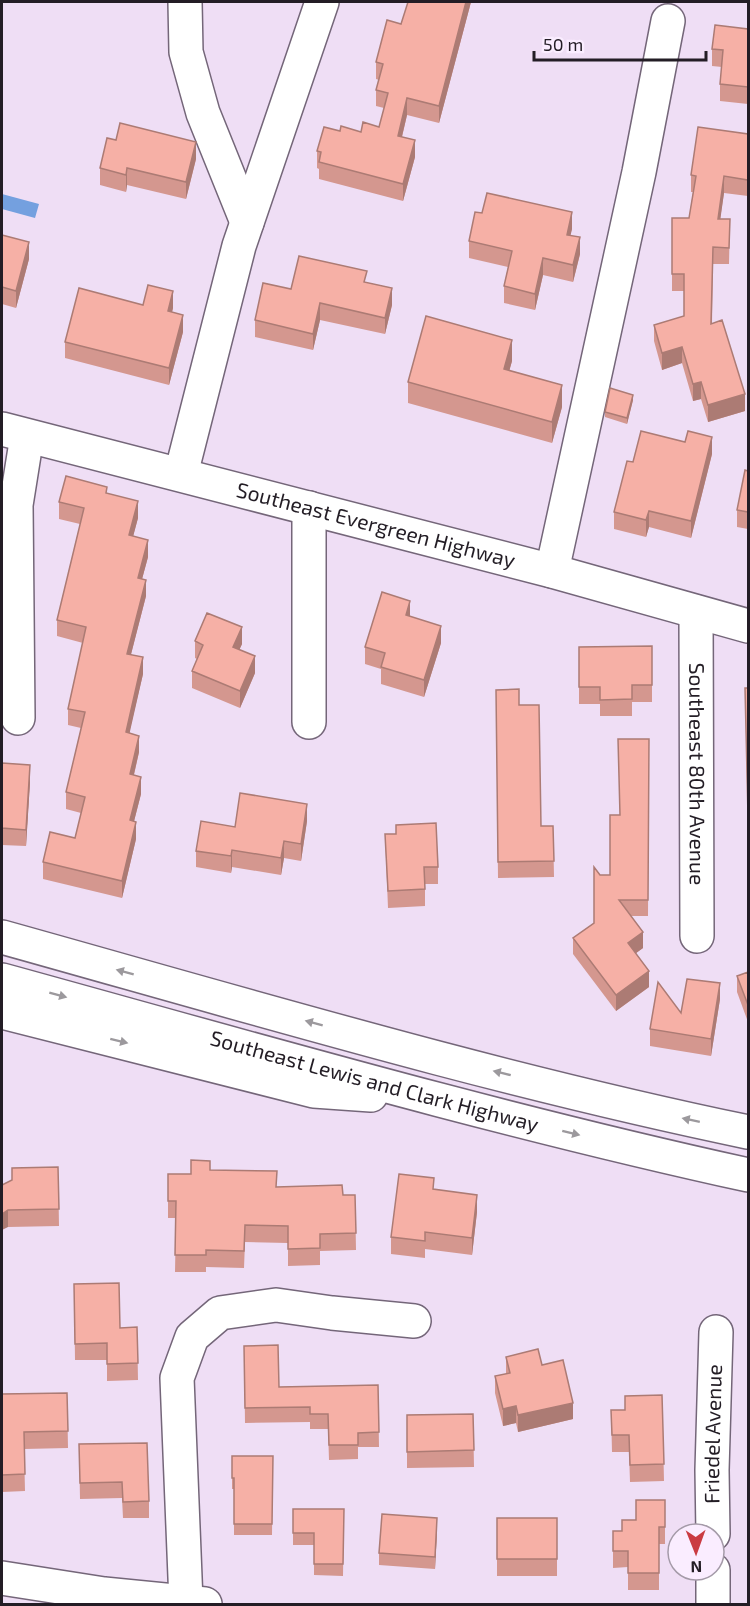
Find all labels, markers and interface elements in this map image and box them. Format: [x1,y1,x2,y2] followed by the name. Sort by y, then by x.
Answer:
[534,24,706,62] scale bar
[543,33,583,55] text: 50 m
[234,476,518,572] street label: Southeast Evergreen Highway
[685,663,711,885] street label: Southeast 80th Avenue
[116,966,135,976] one-way arrow
[49,991,67,1000] one-way arrow
[304,1018,322,1027] one-way arrow
[208,1024,542,1136] street label: Southeast Lewis and Clark Highway
[110,1037,129,1047] one-way arrow
[493,1068,511,1078] one-way arrow
[681,1115,700,1124] one-way arrow
[562,1128,580,1138] one-way arrow
[698,1364,726,1504] street label: Friedel Avenue
[666,1522,726,1582] north arrow
[690,1558,702,1577] text: N

